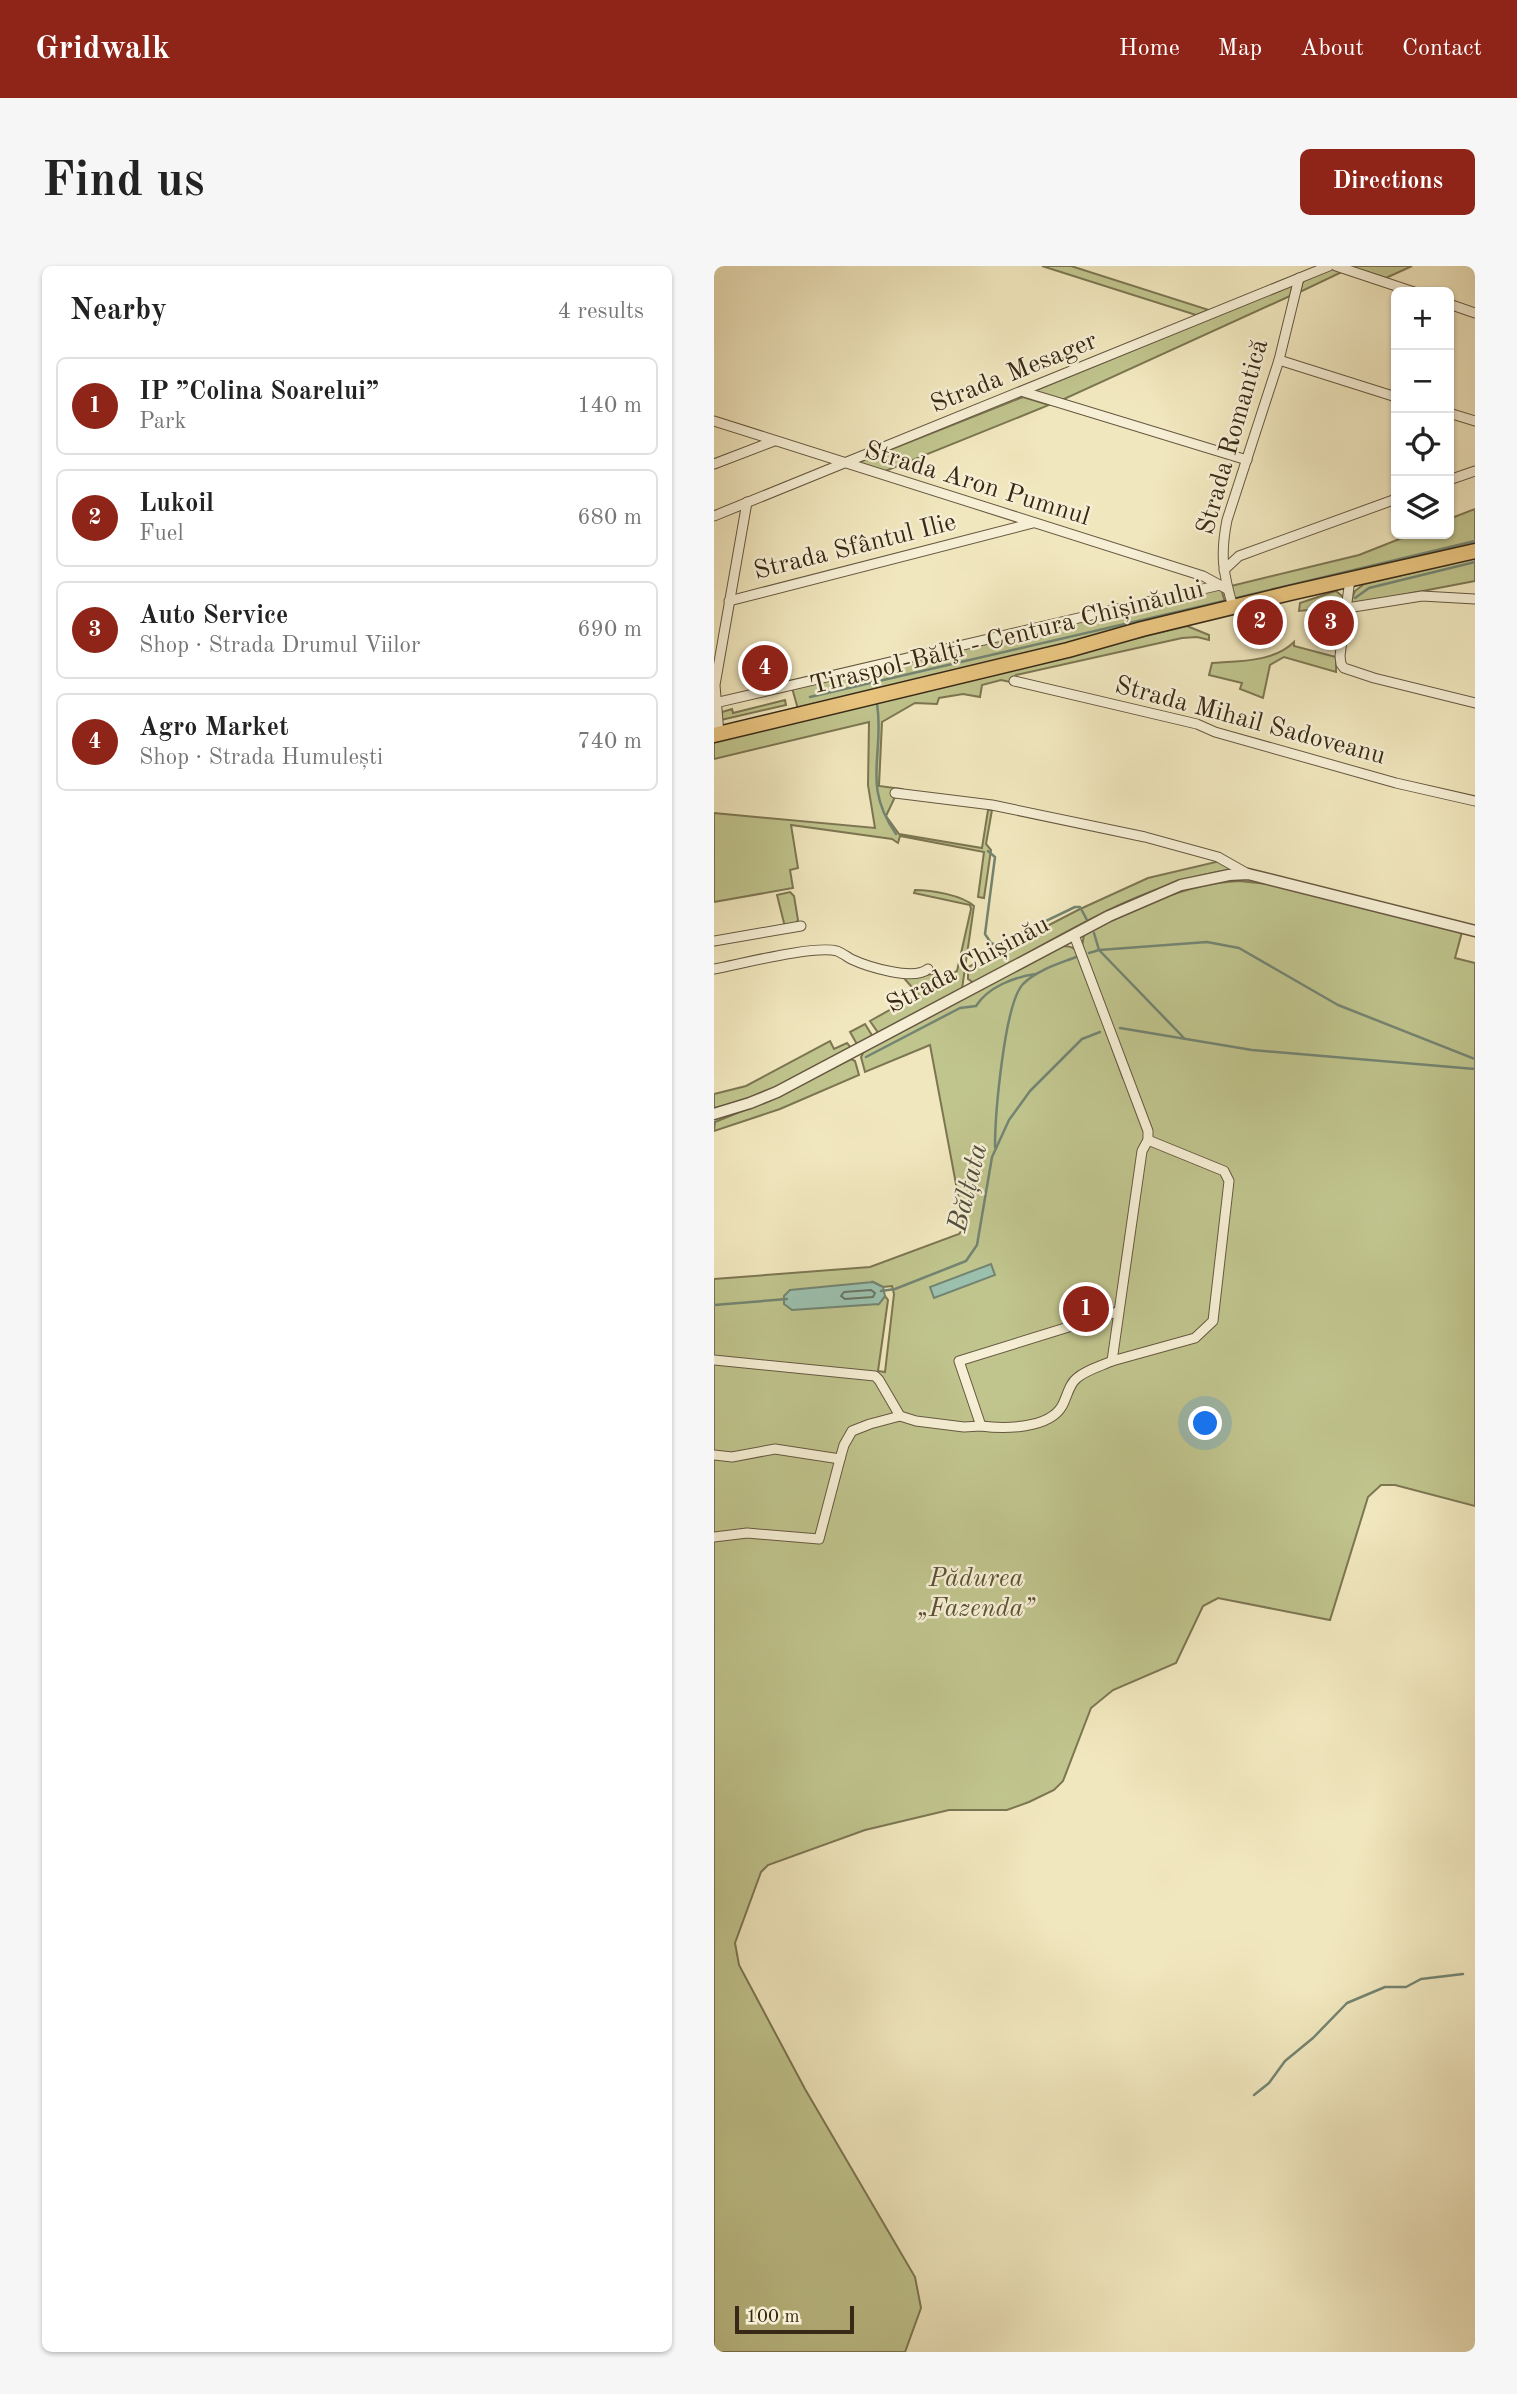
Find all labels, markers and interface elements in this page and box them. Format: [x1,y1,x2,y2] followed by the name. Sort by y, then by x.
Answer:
[35,33,170,66] text: Gridwalk
[1119,37,1180,61] text: Home
[1218,37,1262,61] text: Map
[1300,37,1364,61] text: About
[1402,37,1482,61] text: Contact
[1300,149,1475,215] button: Directions
[42,158,205,207] text: Find us
[1391,287,1454,539] map controls
[1391,287,1454,350] button: +
[70,296,167,326] text: Nearby
[558,300,644,323] text: 4 results
[927,328,1101,418] street label: Strada Mesager
[1193,336,1273,538] street label: Strada Romantică
[1391,350,1454,413] button: −
[139,379,379,405] text: IP ”Colina Soarelui”
[88,394,102,417] text: 1
[577,394,642,417] text: 140 m
[139,410,186,433] text: Park
[1391,413,1454,476] button: locate
[861,437,1093,531] street label: Strada Aron Pumnul
[1391,476,1454,539] button: layers
[139,491,214,517] text: Lukoil
[88,506,102,529] text: 2
[577,506,642,529] text: 680 m
[751,509,959,585] street label: Strada Sfântul Ilie
[139,522,184,545] text: Fuel
[808,576,1206,700] street label: Tiraspol-Bălţi - Centura Chișinăului
[1237,596,1283,648] pin: 2
[1308,597,1354,649] pin: 3
[139,603,288,629] text: Auto Service
[88,618,102,641] text: 3
[577,618,642,641] text: 690 m
[139,634,420,657] text: Shop · Strada Drumul Viilor
[742,642,788,694] pin: 4
[1112,672,1388,770] street label: Strada Mihail Sadoveanu
[139,715,289,741] text: Agro Market
[88,730,102,753] text: 4
[577,730,642,753] text: 740 m
[139,746,383,769] text: Shop · Strada Humulești
[882,911,1054,1019] street label: Strada Chișinău
[944,1141,994,1236] water label: Bălţata
[1063,1283,1109,1335] pin: 1
[1188,1406,1222,1440] your location
[917,1566,1036,1622] park label: Pădurea „Fazenda”
[735,2303,854,2335] scale bar
[746,2308,799,2327] text: 100 m

